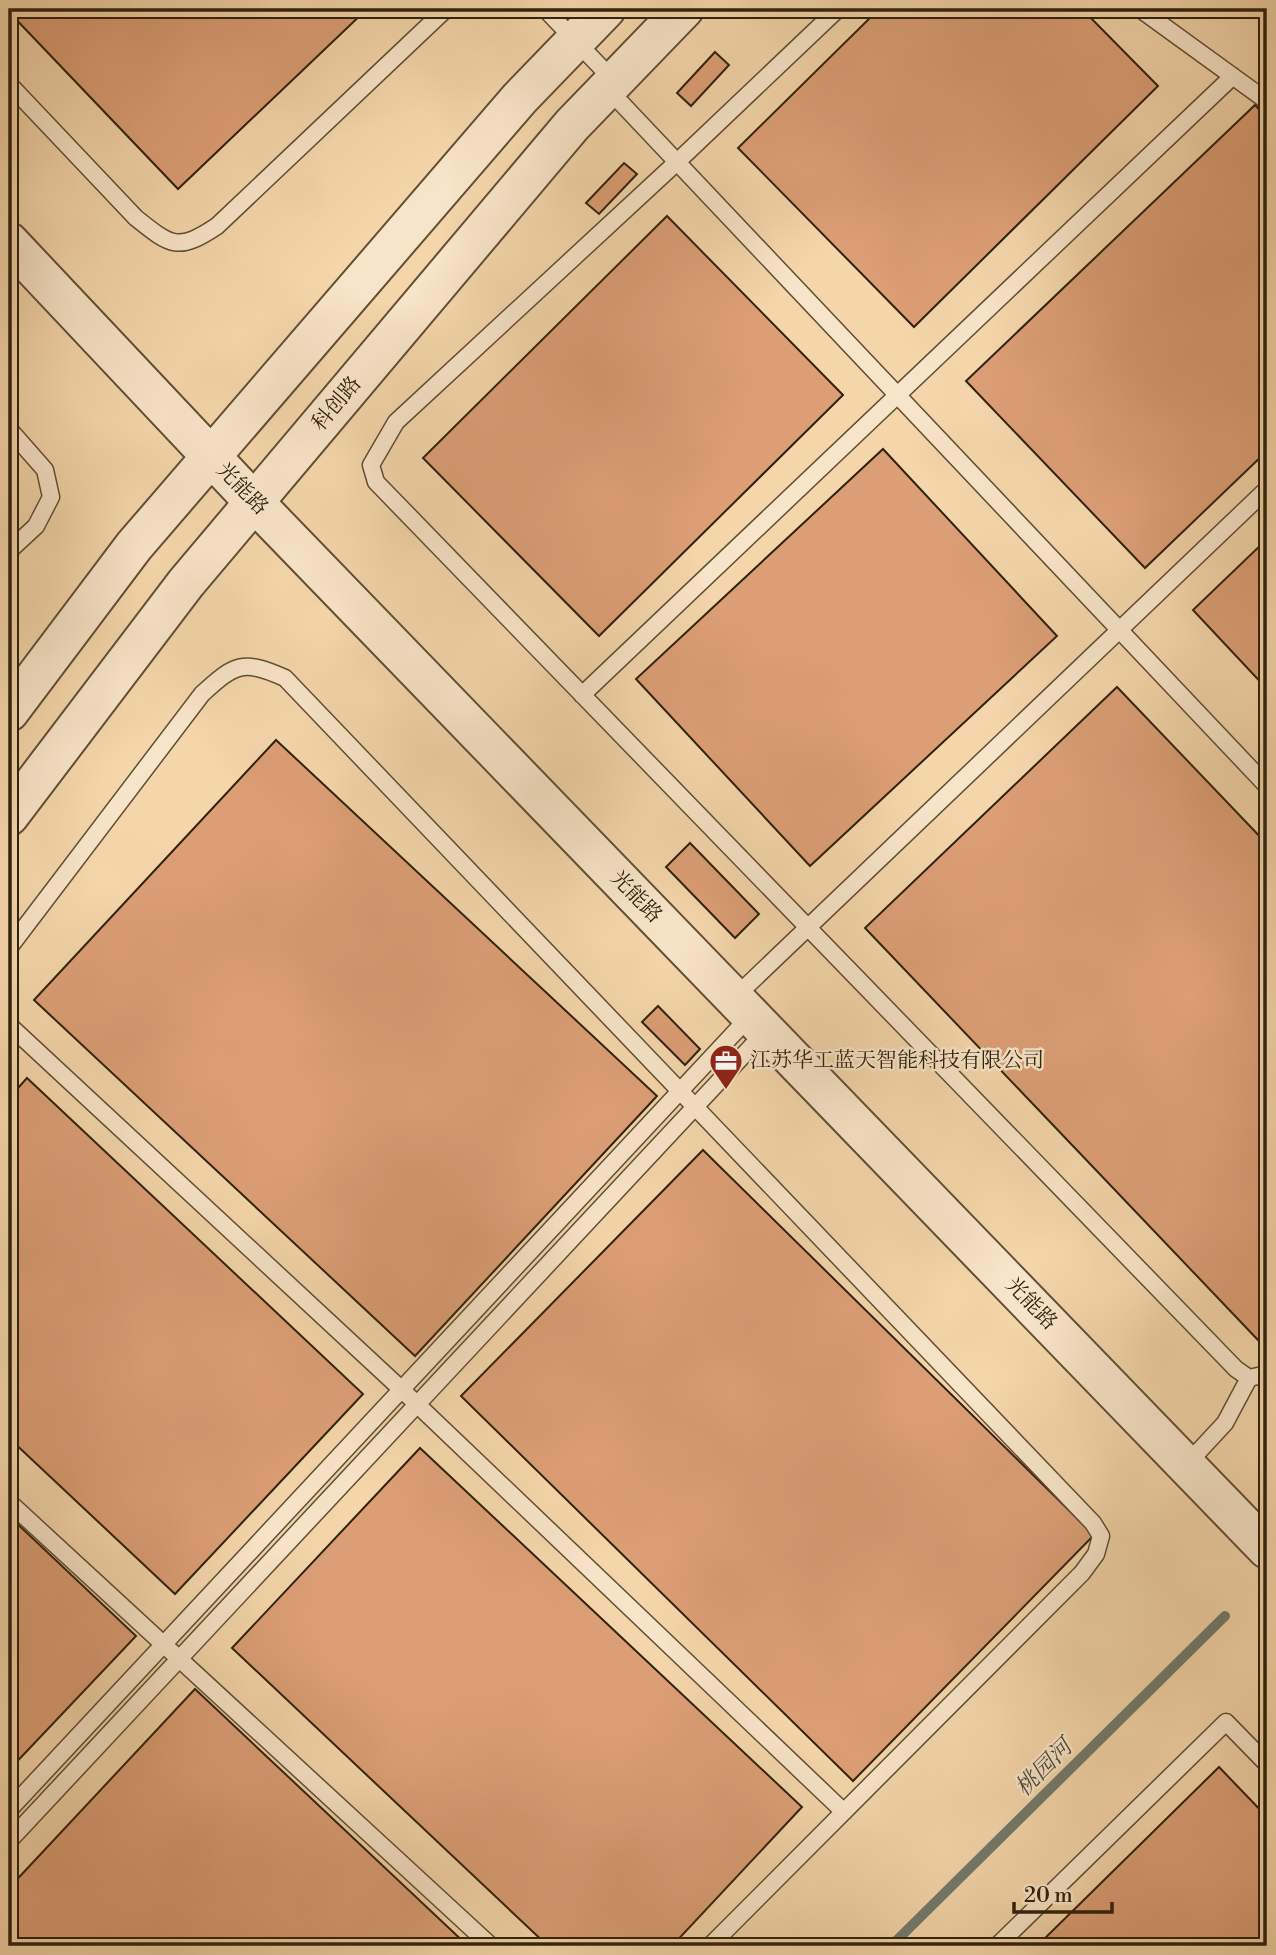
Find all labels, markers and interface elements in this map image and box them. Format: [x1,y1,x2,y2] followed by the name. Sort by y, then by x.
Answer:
[307,372,367,436] street label: 科创路
[211,457,273,521] street label: 光能路
[605,865,667,929] street label: 光能路
[707,1042,745,1091] office icon: 江苏华工蓝天智能科技有限公司
[750,1048,1044,1074] place label: 江苏华工蓝天智能科技有限公司
[1000,1272,1062,1336] street label: 光能路
[1010,1731,1081,1802] water label: 桃园河
[1014,1871,1112,1915] scale bar
[1024,1883,1073,1909] text: 20 m

